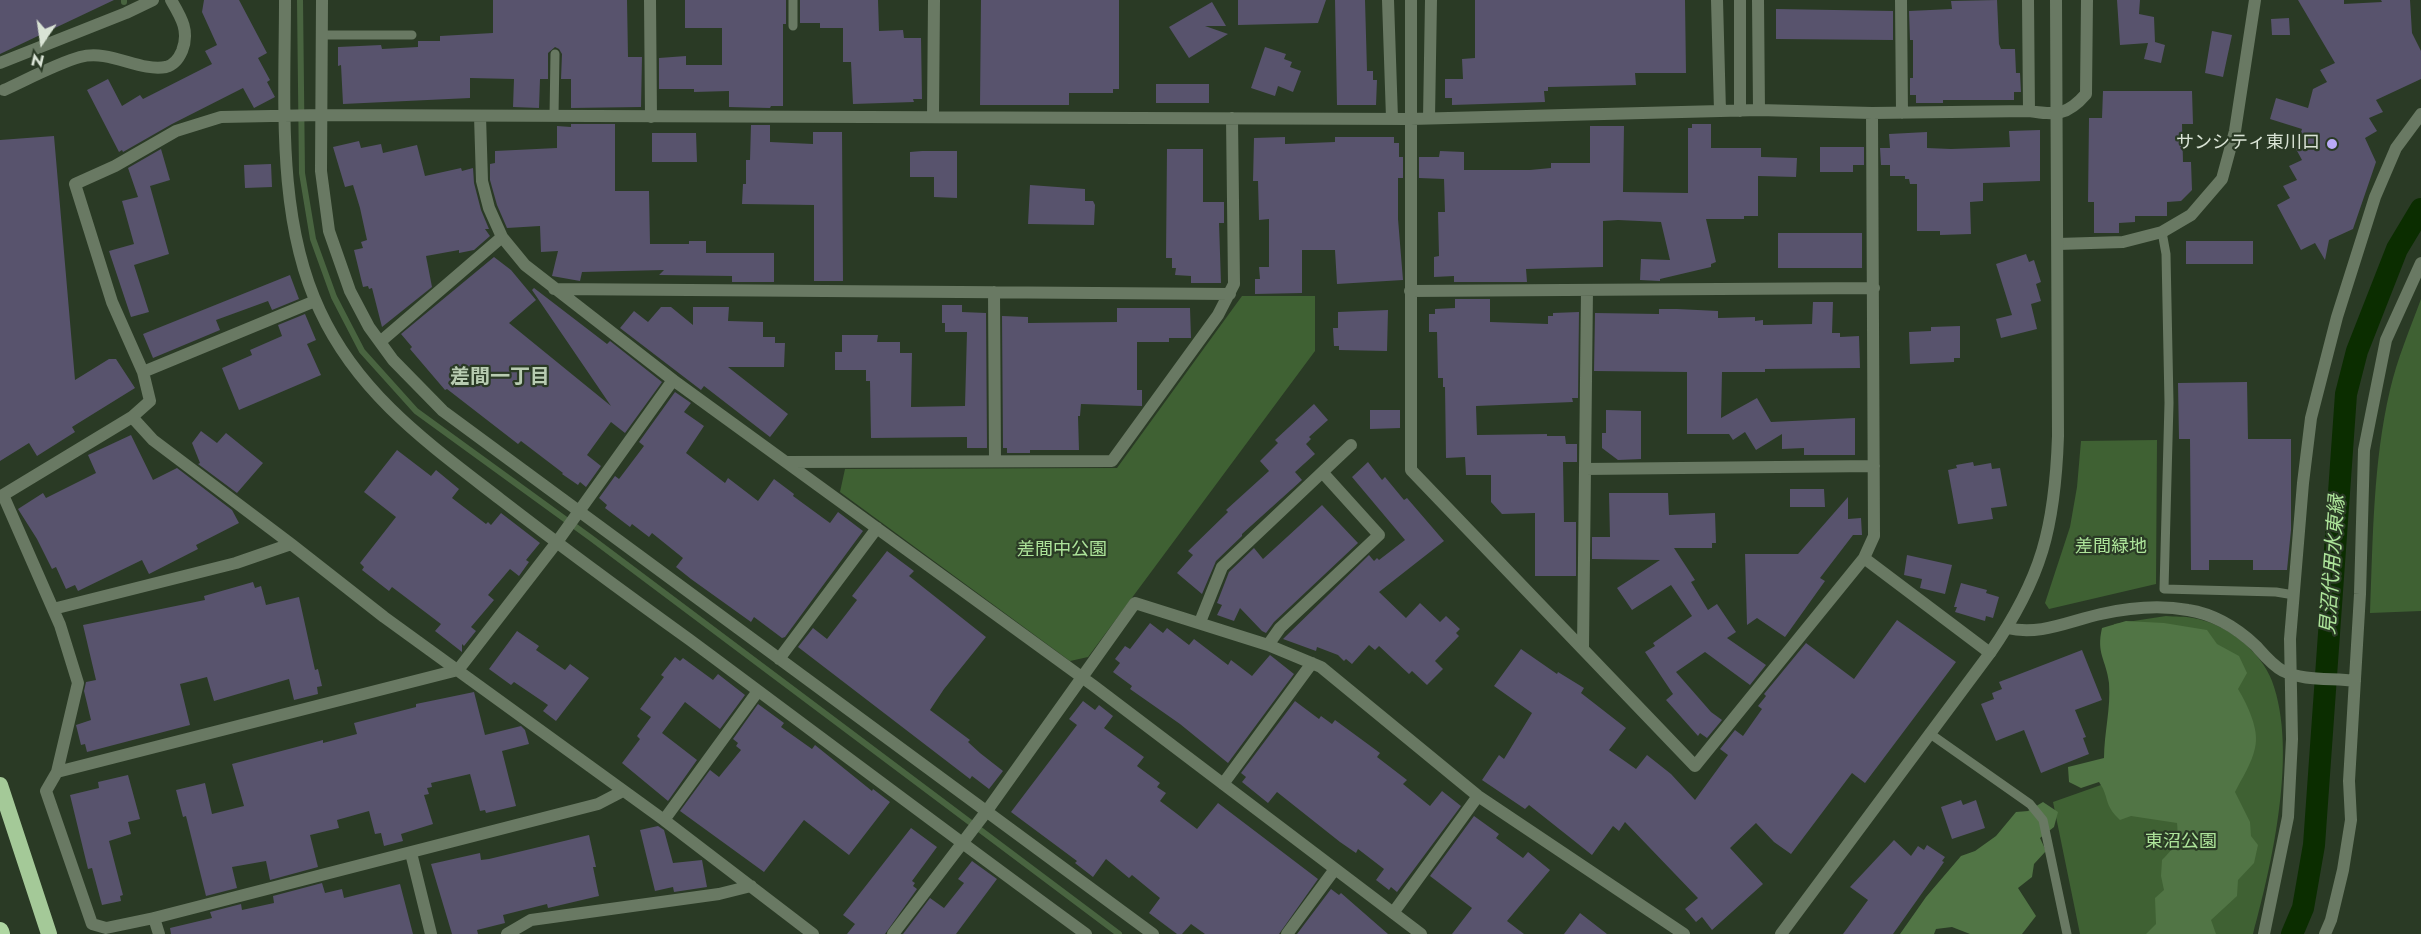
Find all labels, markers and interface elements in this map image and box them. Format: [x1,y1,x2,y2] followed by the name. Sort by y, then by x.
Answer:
[12,12,72,72] north arrow
[29,47,47,73] text: N
[2176,133,2320,155] place label: サンシティ東川口
[2325,137,2339,151] marker: サンシティ東川口
[450,366,550,390] district label: 差間一丁目
[2317,494,2351,636] water label: 見沼代用水東縁
[2075,537,2147,559] park label: 差間緑地
[1017,540,1107,562] park label: 差間中公園
[2145,832,2217,854] park label: 東沼公園

